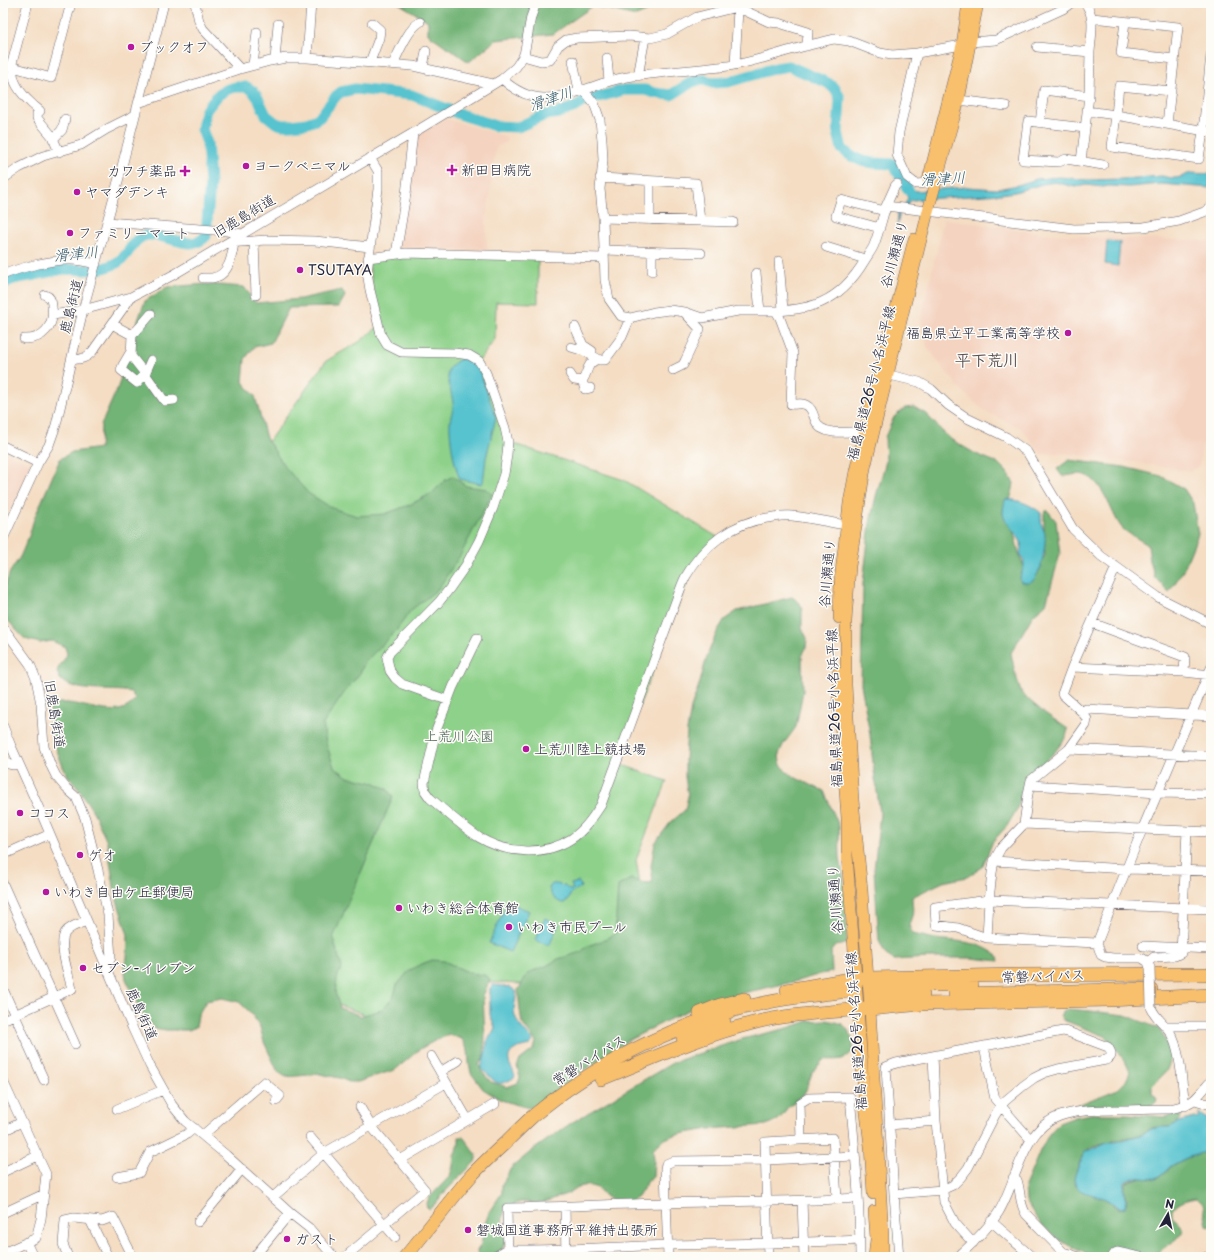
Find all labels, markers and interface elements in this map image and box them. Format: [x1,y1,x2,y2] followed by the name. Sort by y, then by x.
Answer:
[139,36,209,57] place label: ブックオフ
[126,42,136,52] marker: ブックオフ
[525,79,576,116] water label: 滑津川
[254,155,351,176] place label: ヨークベニマル
[461,159,531,180] place label: 新田目病院
[107,160,177,181] place label: カワチ薬品
[241,161,251,171] marker: ヨークベニマル
[446,164,458,176] marker: 新田目病院
[920,165,966,190] water label: 滑津川
[180,166,190,176] marker: カワチ薬品
[85,181,169,202] place label: ヤマダデンキ
[72,187,82,197] marker: ヤマダデンキ
[208,189,279,243] street label: 旧鹿島街道
[874,217,913,290] street label: 谷川瀬通り
[78,222,190,243] place label: ファミリーマート
[65,228,75,238] marker: ファミリーマート
[52,239,99,266] water label: 滑津川
[308,259,372,280] place label: TSUTAYA
[295,265,305,275] marker: TSUTAYA
[54,276,87,336] street label: 鹿島街道
[841,303,900,463] street label: 福島県道26号小名浜平線
[906,322,1060,343] place label: 福島県立平工業高等学校
[1063,328,1073,338] marker: 福島県立平工業高等学校
[955,347,1019,371] district label: 平下荒川
[813,537,840,609] street label: 谷川瀬通り
[820,628,847,788] street label: 福島県道26号小名浜平線
[40,678,71,750] street label: 旧鹿島街道
[424,725,494,746] park label: 上荒川公園
[534,738,646,759] place label: 上荒川陸上競技場
[521,744,531,754] marker: 上荒川陸上競技場
[28,802,70,823] place label: ココス
[15,808,25,818] marker: ココス
[88,844,116,865] place label: ゲオ
[75,850,85,860] marker: ゲオ
[822,863,847,935] street label: 谷川瀬通り
[54,881,194,902] place label: いわき自由ケ丘郵便局
[41,887,51,897] marker: いわき自由ケ丘郵便局
[407,897,519,918] place label: いわき総合体育館
[394,903,404,913] marker: いわき総合体育館
[517,916,627,937] place label: いわき市民プール
[504,922,514,932] marker: いわき市民プール
[839,951,872,1111] street label: 福島県道26号小名浜平線
[91,957,196,978] place label: セブン-イレブン
[78,963,88,973] marker: セブン-イレブン
[1001,964,1085,987] street label: 常磐バイパス
[121,984,163,1044] street label: 鹿島街道
[548,1028,630,1091] street label: 常磐バイパス
[1148,1194,1188,1234] north arrow
[1164,1195,1176,1213] text: N
[476,1219,658,1240] place label: 磐城国道事務所平維持出張所
[463,1225,473,1235] marker: 磐城国道事務所平維持出張所
[295,1228,338,1249] place label: ガスト
[282,1234,292,1244] marker: ガスト

